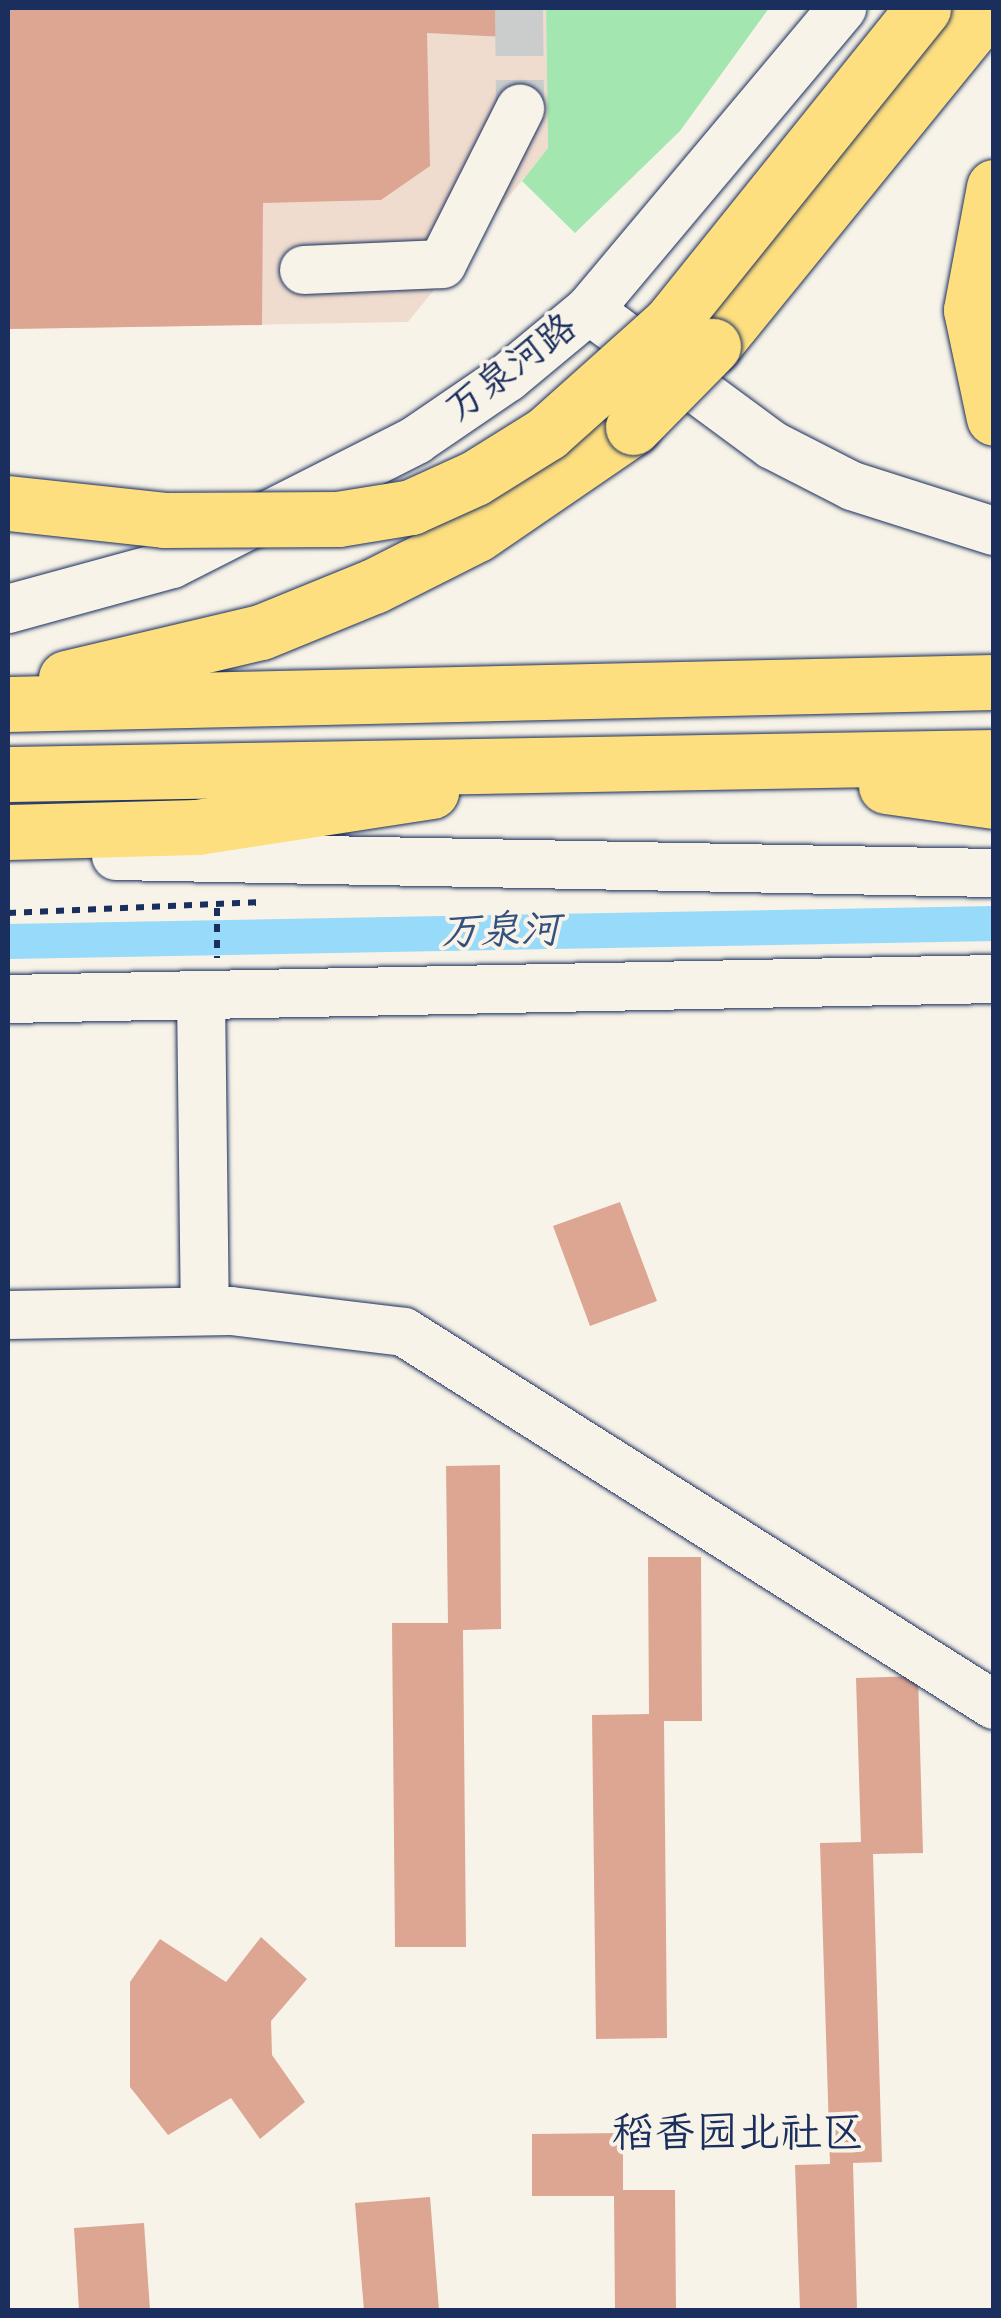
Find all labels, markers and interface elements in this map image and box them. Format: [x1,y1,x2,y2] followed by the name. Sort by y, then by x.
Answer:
[438,305,586,433] street label: 万泉河路
[440,907,560,957] water label: 万泉河
[612,2110,864,2160] district label: 稻香园北社区

